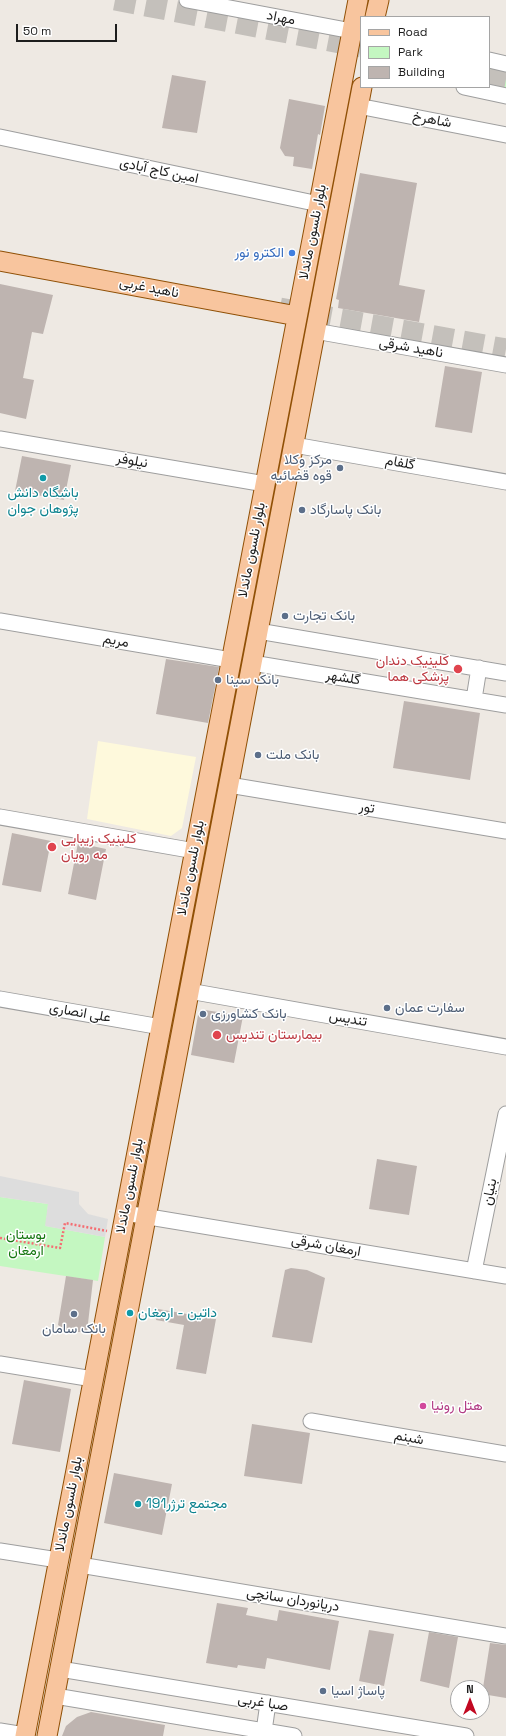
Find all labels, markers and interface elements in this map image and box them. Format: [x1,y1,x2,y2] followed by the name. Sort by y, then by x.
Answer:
[265,7,297,29] street label: مهراد
[18,16,119,42] scale bar
[360,16,490,88] legend
[23,23,51,39] text: 50 m
[398,24,427,40] text: Road
[398,44,423,60] text: Park
[398,64,445,80] text: Building
[411,108,453,132] street label: شاهرخ
[118,154,200,188] street label: امین کاج آبادی
[296,183,330,281] street label: بلوار نلسون ماندلا
[235,245,284,261] place label: الكترو نور
[287,248,297,258] marker: الكترو نور
[118,274,180,302] street label: ناهید غربی
[378,334,444,362] street label: ناهید شرقی
[115,450,149,472] street label: نیلوفر
[271,452,332,484] place label: مرکز وکلا قوه قضائیه
[384,452,416,474] street label: گلفام
[335,463,345,473] marker: مرکز وکلا قوه قضائیه
[38,473,48,483] marker: باشگاه دانش پژوهان جوان
[7,485,79,518] place label: باشگاه دانش پژوهان جوان
[235,501,269,599] street label: بلوار نلسون ماندلا
[310,502,381,518] place label: بانک پاسارگاد
[297,505,307,515] marker: بانک پاسارگاد
[293,608,355,624] place label: بانک تجارت
[280,611,290,621] marker: بانک تجارت
[102,630,130,652] street label: مریم
[376,653,449,686] place label: کلینیک دندان پزشکی هما
[452,663,464,675] marker: کلینیک دندان پزشکی هما
[324,667,362,689] street label: گلشهر
[226,672,279,688] place label: بانک سینا
[213,675,223,685] marker: بانک سینا
[266,747,319,763] place label: بانک ملت
[253,750,263,760] marker: بانک ملت
[358,799,376,817] street label: تور
[174,819,208,917] street label: بلوار نلسون ماندلا
[61,831,136,864] place label: کلینیک زیبایی مه رویان
[46,841,58,853] marker: کلینیک زیبایی مه رویان
[48,999,112,1027] street label: علی انصاری
[395,1000,465,1016] place label: سفارت عمان
[382,1003,392,1013] marker: سفارت عمان
[211,1006,287,1022] place label: بانک کشاورزی
[328,1007,368,1031] street label: تندیس
[198,1009,208,1019] marker: بانک کشاورزی
[226,1027,322,1043] place label: بیمارستان تندیس
[211,1029,223,1041] marker: بیمارستان تندیس
[113,1137,147,1235] street label: بلوار نلسون ماندلا
[479,1177,501,1207] street label: بنیان
[6,1227,46,1260] park label: بوستان ارمغان
[290,1232,362,1260] street label: ارمغان شرقی
[138,1305,217,1321] place label: داتین - ارمغان
[125,1308,135,1318] marker: داتین - ارمغان
[69,1309,79,1319] marker: بانک سامان
[42,1321,106,1337] place label: بانک سامان
[431,1398,483,1414] place label: هتل رونیا
[418,1401,428,1411] marker: هتل رونیا
[393,1427,425,1449] street label: شبنم
[52,1455,86,1553] street label: بلوار نلسون ماندلا
[146,1496,227,1512] place label: مجتمع ترژر191
[133,1499,143,1509] marker: مجتمع ترژر191
[245,1584,341,1616] street label: دریانوردان سانچی
[450,1680,490,1720] north arrow
[466,1682,474,1696] text: N
[331,1683,385,1699] place label: پاساژ اسیا
[318,1686,328,1696] marker: پاساژ اسیا
[237,1691,289,1715] street label: صبا غربی

